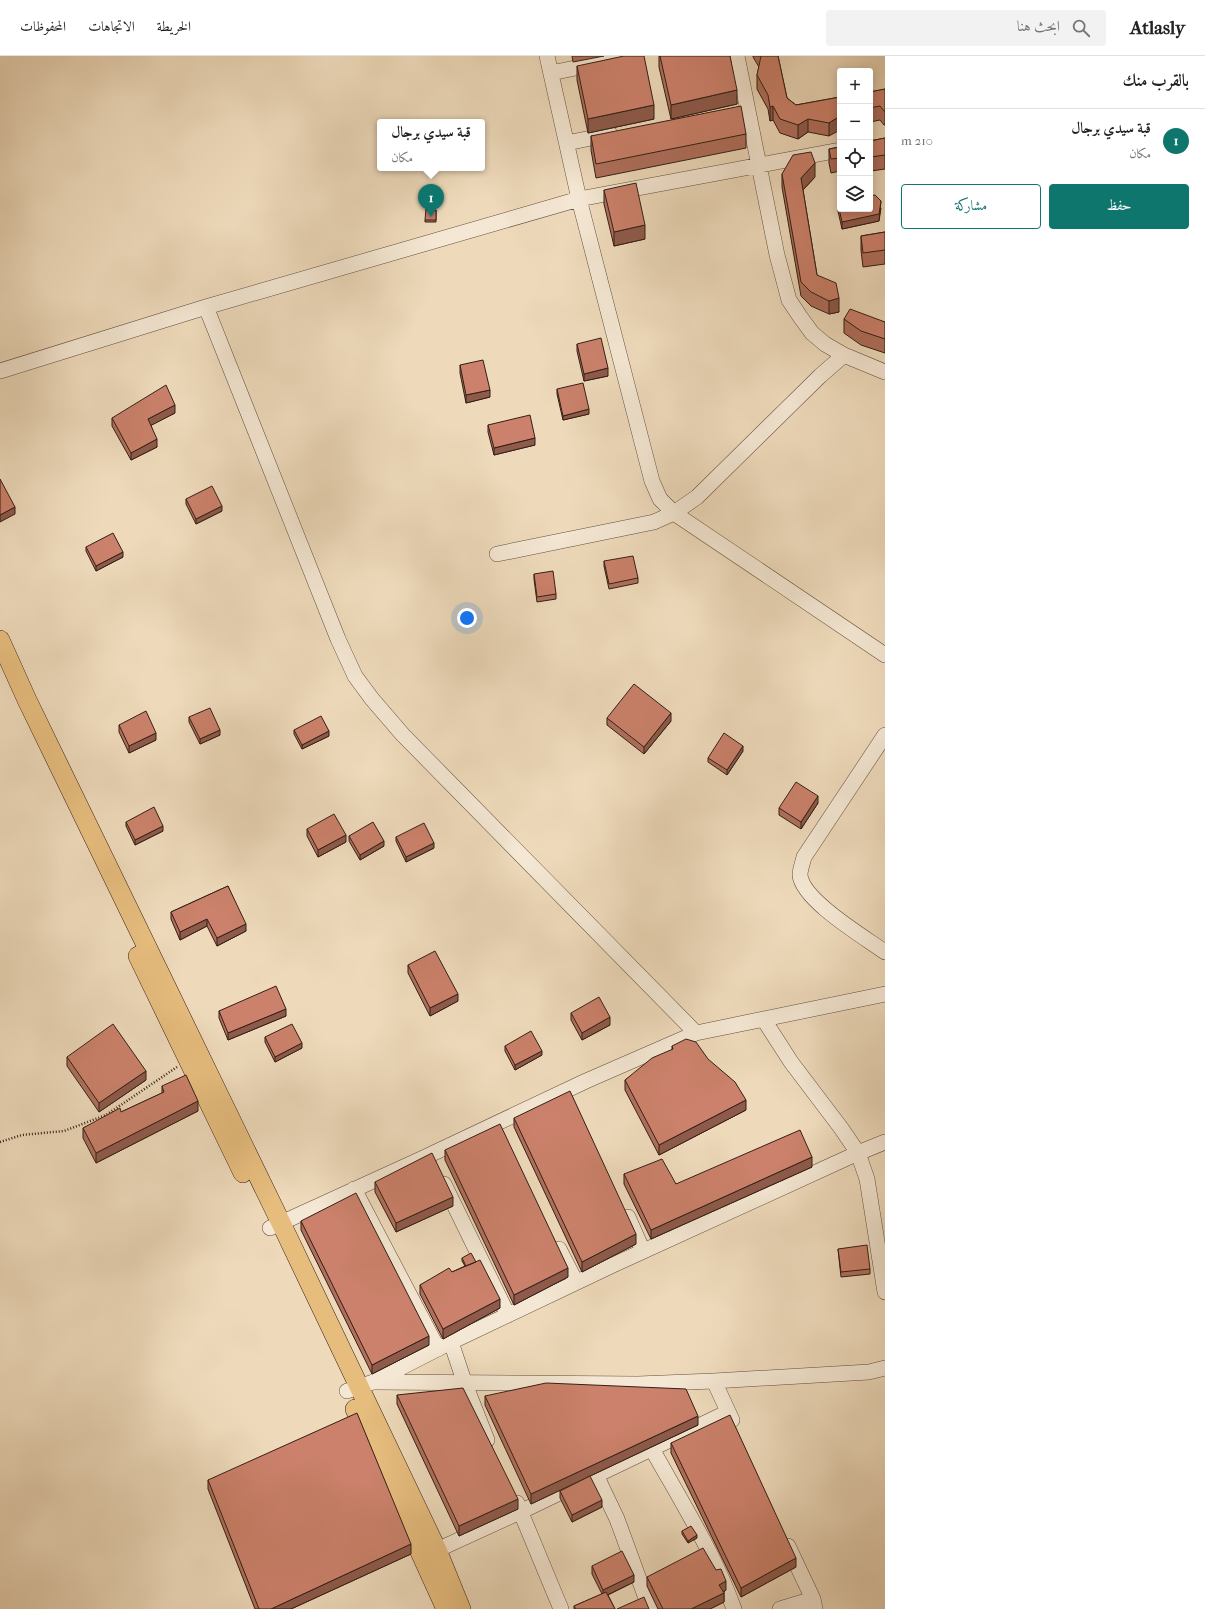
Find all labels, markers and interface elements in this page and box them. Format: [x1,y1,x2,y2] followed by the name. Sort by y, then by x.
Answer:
[826,10,1106,46] search box
[1017,17,1060,35] text: ابحث هنا
[1070,17,1092,39] icon: search
[1130,17,1185,39] text: Atlasly
[20,18,66,35] text: المحفوظات
[88,18,135,35] text: الاتجاهات
[157,18,191,35] text: الخريطة
[837,68,873,212] map controls
[837,68,873,104] button: +
[1123,70,1189,90] text: بالقرب منك
[837,104,873,140] button: −
[377,119,485,171] popup
[1071,119,1151,137] text: قبة سيدي برجال
[391,123,471,141] text: قبة سيدي برجال
[901,133,933,148] text: 210 m
[1174,133,1178,148] text: 1
[837,140,873,176] button: locate
[1129,146,1151,161] text: مكان
[391,150,413,165] text: مكان
[837,176,873,212] button: layers
[418,184,444,217] pin: 1
[901,184,1041,229] button: مشاركة
[1049,184,1189,229] button: حفظ
[457,608,477,628] your location

